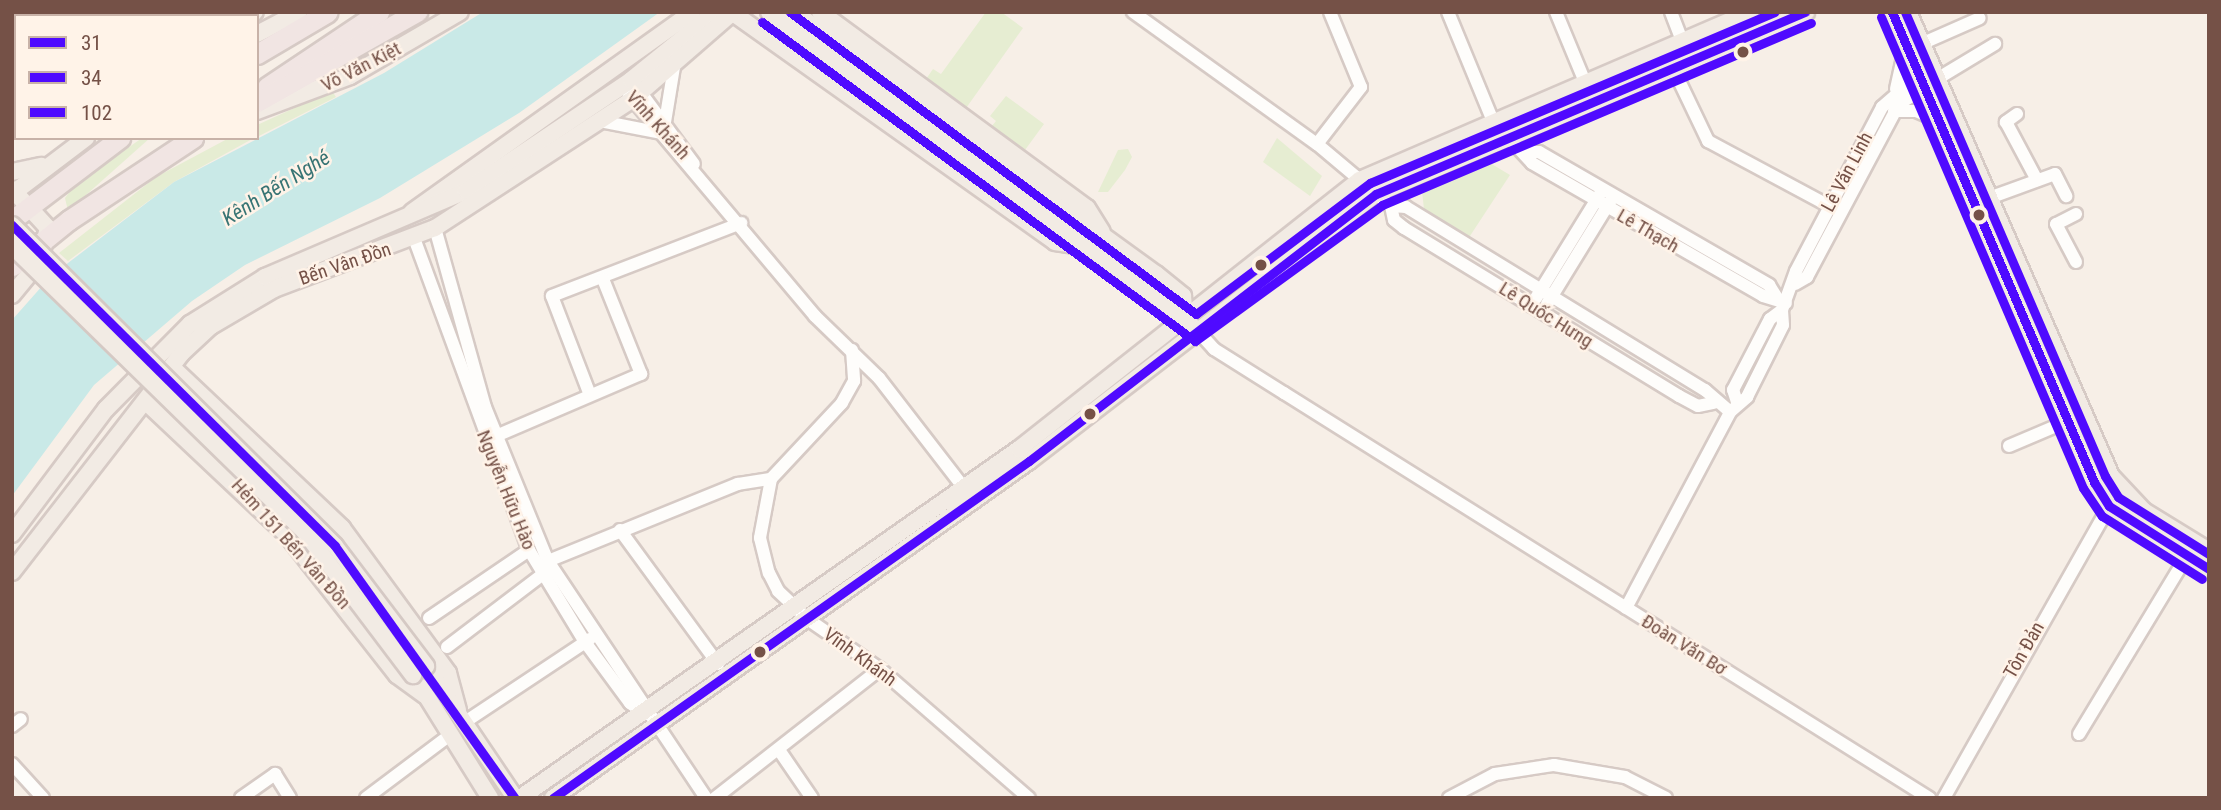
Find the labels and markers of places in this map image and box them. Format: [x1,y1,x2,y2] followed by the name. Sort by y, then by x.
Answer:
[1736,45,1750,59] unlabelled marker
[1972,208,1986,222] unlabelled marker
[1254,258,1268,272] unlabelled marker
[1083,407,1097,421] unlabelled marker
[753,645,767,659] unlabelled marker

